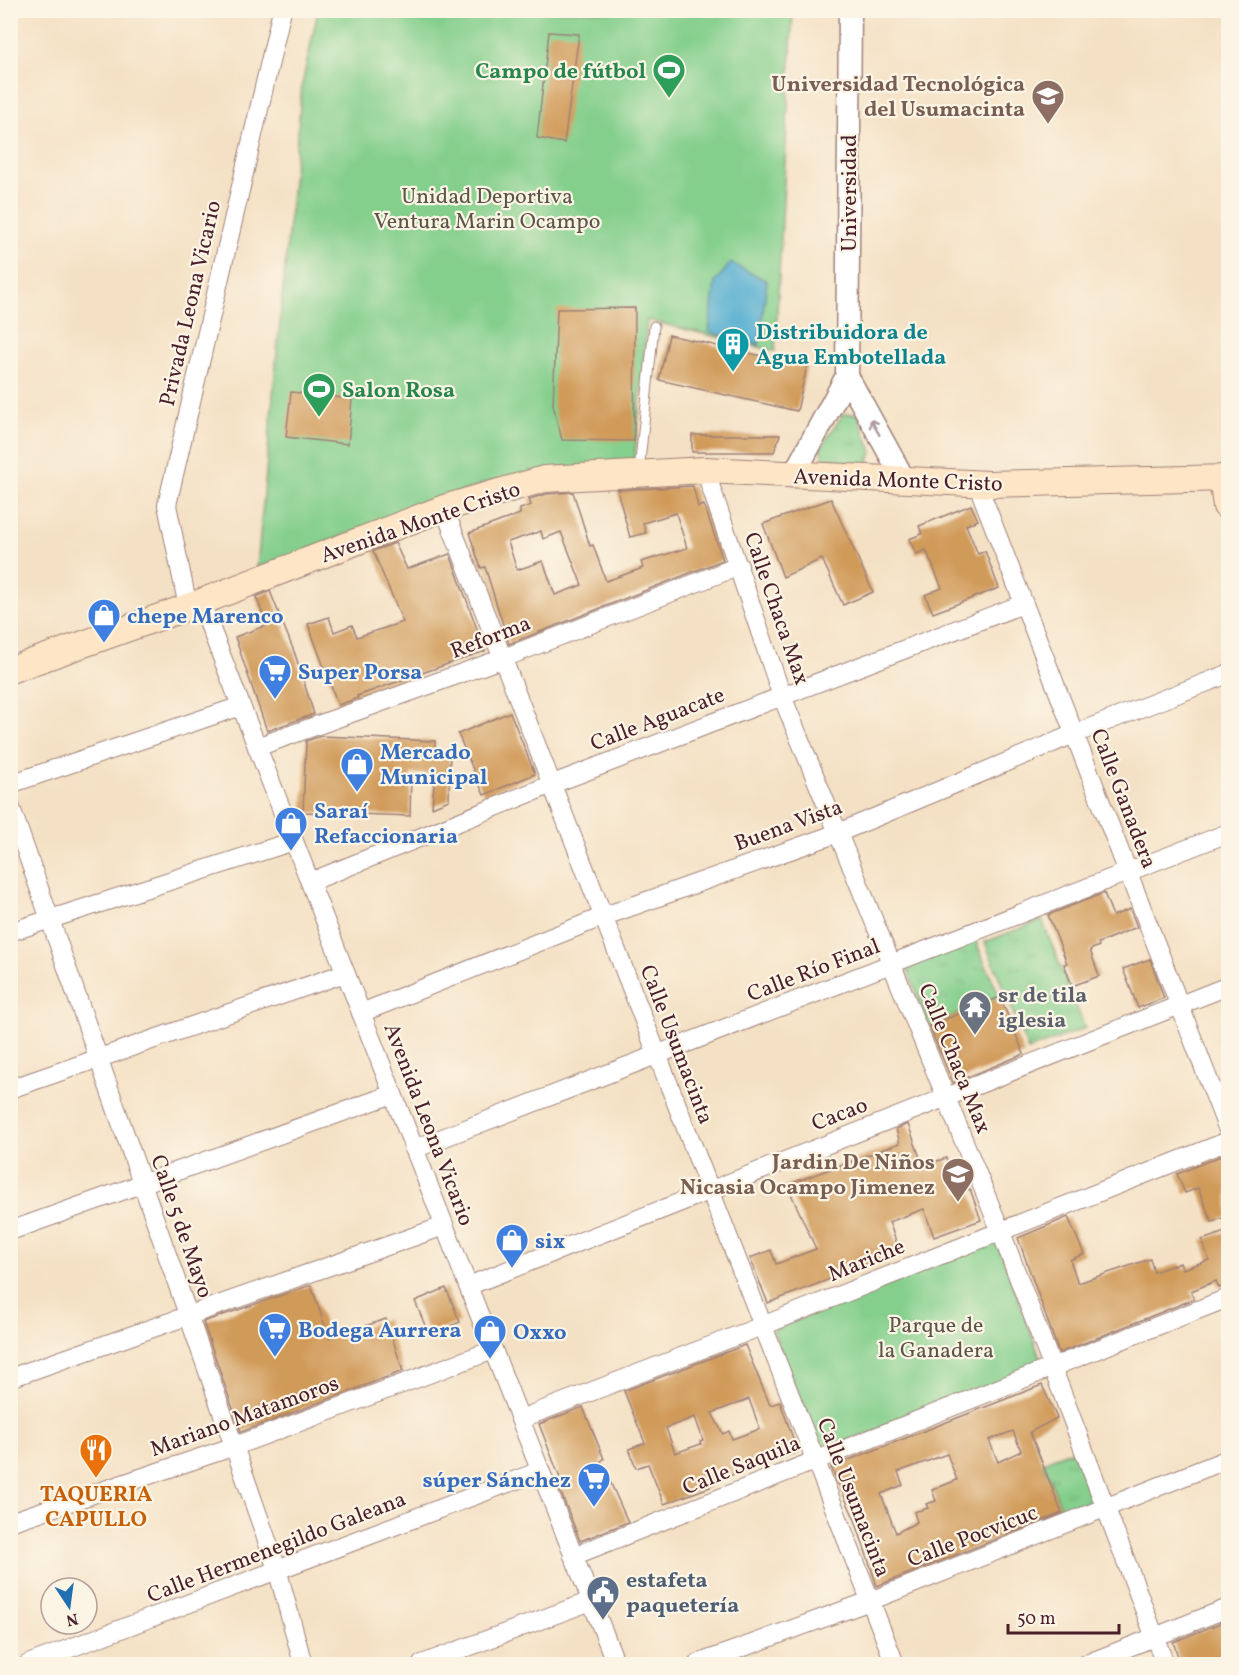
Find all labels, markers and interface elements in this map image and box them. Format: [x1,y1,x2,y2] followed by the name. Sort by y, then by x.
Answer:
[651,52,687,99] sports icon: Campo de fútbol
[475,57,646,88] place label: Campo de fútbol
[771,70,1025,126] place label: Universidad Tecnológica del Usumacinta
[1030,78,1066,125] school or university icon: Universidad Tecnológica del Usumacinta
[835,134,866,252] street label: Universidad
[374,182,600,238] park label: Unidad Deportiva Ventura Marin Ocampo
[153,198,230,409] street label: Privada Leona Vicario
[756,318,946,374] place label: Distribuidora de Agua Embotellada
[715,326,751,373] building icon: Distribuidora de Agua Embotellada
[301,371,337,418] sports icon: Salon Rosa
[342,376,455,407] place label: Salon Rosa
[868,419,880,436] one-way arrow
[793,462,1003,501] street label: Avenida Monte Cristo
[317,475,525,572] street label: Avenida Monte Cristo
[735,528,816,689] street label: Calle Chaca Max
[86,597,122,644] shop icon: chepe Marenco
[127,602,284,633] place label: chepe Marenco
[446,609,536,668] street label: Reforma
[257,653,293,700] supermarket icon: Super Porsa
[298,658,422,689] place label: Super Porsa
[586,680,730,760] street label: Calle Aguacate
[1082,725,1164,873] street label: Calle Ganadera
[380,738,488,794] place label: Mercado Municipal
[339,746,375,793] shop icon: Mercado Municipal
[730,792,847,860] street label: Buena Vista
[314,797,458,853] place label: Saraí Refaccionaria
[273,805,309,852] shop icon: Saraí Refaccionaria
[743,932,885,1011] street label: Calle Río Final
[631,961,720,1129] street label: Calle Usumacinta
[909,979,998,1139] street label: Calle Chaca Max
[998,981,1087,1037] place label: sr de tila iglesia
[957,989,993,1036] temple icon: sr de tila iglesia
[375,1019,481,1231] street label: Avenida Leona Vicario
[807,1091,872,1140] street label: Cacao
[680,1148,935,1204] place label: Jardin De Niños Nicasia Ocampo Jimenez
[142,1151,220,1303] street label: Calle 5 de Mayo
[940,1156,976,1203] school or university icon: Jardin De Niños Nicasia Ocampo Jimenez
[494,1222,530,1269] shop icon: six
[535,1227,565,1258] place label: six
[824,1232,910,1291] street label: Mariche
[257,1311,293,1358] supermarket icon: Bodega Aurrera
[878,1311,994,1367] park label: Parque de la Ganadera
[472,1313,508,1360] shop icon: Oxxo
[298,1316,461,1347] place label: Bodega Aurrera
[513,1318,566,1349] place label: Oxxo
[146,1369,344,1466] street label: Mariano Matamoros
[808,1414,897,1582] street label: Calle Usumacinta
[678,1429,806,1504] street label: Calle Saquila
[78,1432,114,1479] restaurant icon: TAQUERIA CAPULLO
[576,1461,612,1508] supermarket icon: súper Sánchez
[423,1466,571,1497] place label: súper Sánchez
[40,1480,153,1536] place label: TAQUERIA CAPULLO
[143,1485,411,1612] street label: Calle Hermenegildo Galeana
[903,1498,1043,1576] street label: Calle Pocvicuc
[626,1566,739,1622] place label: estafeta paquetería
[585,1574,621,1621] public building icon: estafeta paquetería
[39,1576,99,1636] north arrow
[1008,1597,1119,1635] scale bar
[63,1607,80,1631] text: N
[1017,1607,1056,1632] text: 50 m

